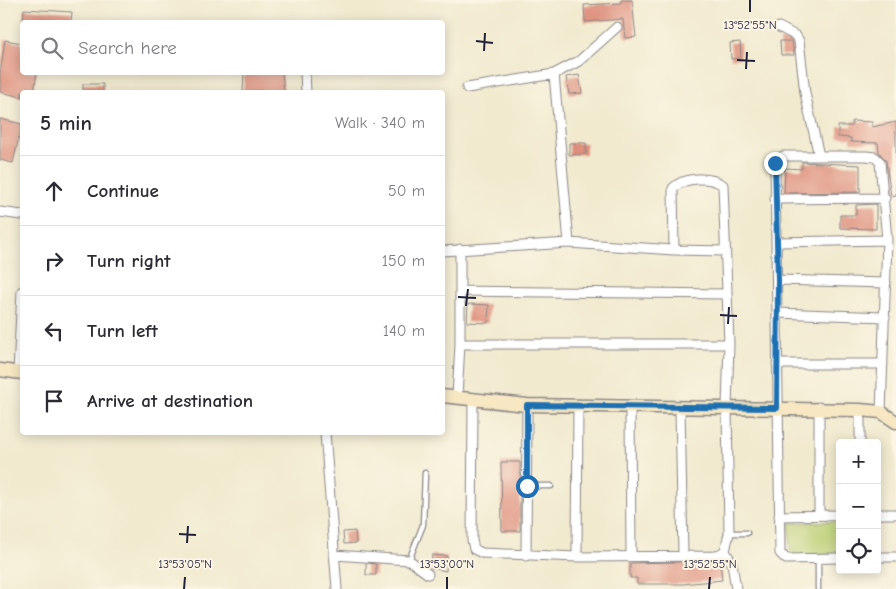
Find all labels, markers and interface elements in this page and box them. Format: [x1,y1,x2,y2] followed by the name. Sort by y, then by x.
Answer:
[723,18,777,32] text: 13°52'55"N
[20,20,445,75] search box
[38,34,66,62] icon: search
[78,37,177,59] text: Search here
[40,111,92,135] text: 5 min
[335,114,425,132] text: Walk · 340 m
[764,152,787,175] route end
[40,177,68,205] icon: ahead
[87,180,159,202] text: Continue
[388,182,425,200] text: 50 m
[40,247,68,275] icon: right
[87,250,171,272] text: Turn right
[382,252,425,270] text: 150 m
[40,317,68,345] icon: left
[87,320,158,342] text: Turn left
[383,322,425,340] text: 140 m
[40,387,68,415] icon: arrive
[87,390,253,412] text: Arrive at destination
[836,439,881,574] map controls
[836,439,881,484] button: +
[516,475,539,498] route start
[836,484,881,529] button: −
[836,529,881,574] button: locate
[158,557,212,571] text: 13°53'05"N
[420,557,474,571] text: 13°53'00"N
[683,557,737,571] text: 13°52'55"N

